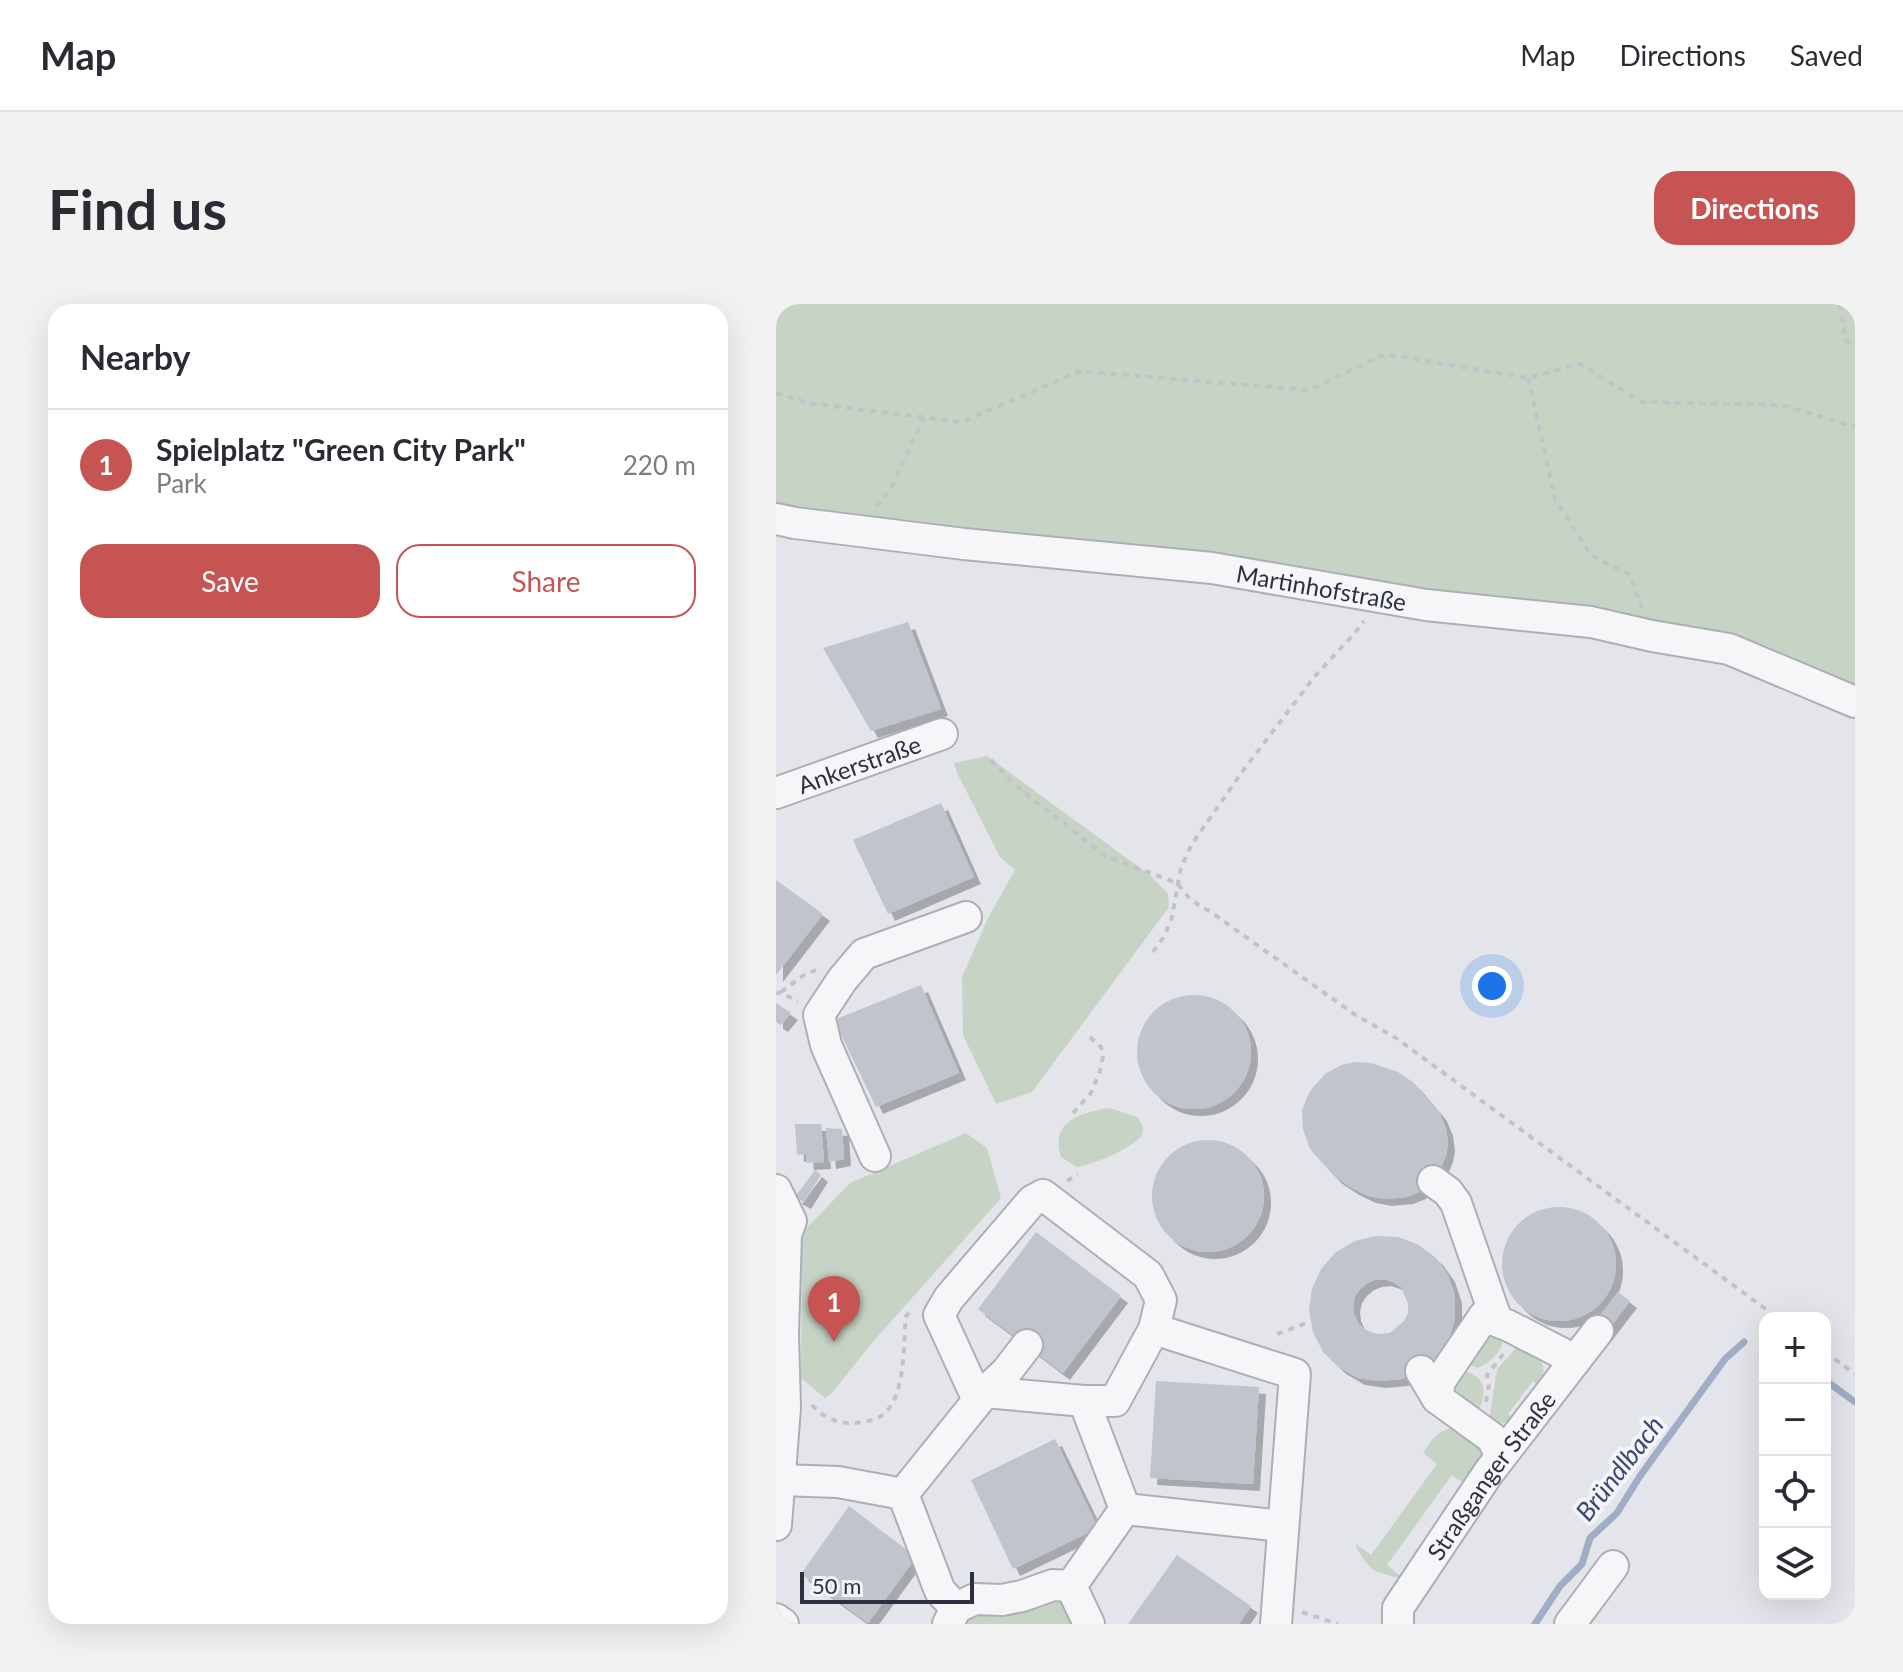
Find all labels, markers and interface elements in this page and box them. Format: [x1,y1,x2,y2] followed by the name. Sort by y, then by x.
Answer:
[40,32,116,78] text: Map
[1520,38,1575,72] text: Map
[1619,38,1746,72] text: Directions
[1790,38,1863,72] text: Saved
[1654,171,1855,245] button: Directions
[48,175,227,242] text: Find us
[80,336,191,377] text: Nearby
[156,431,526,467] text: Spielplatz "Green City Park"
[98,449,114,481] text: 1
[623,449,696,481] text: 220 m
[156,467,207,499] text: Park
[80,544,380,618] button: Save
[396,544,696,618] button: Share
[1234,558,1409,616] street label: Martinhofstraße
[793,728,924,799] street label: Ankerstraße
[1472,966,1512,1006] your location
[808,1276,860,1342] pin: 1
[1759,1312,1831,1600] map controls
[1759,1312,1831,1384] button: +
[1759,1384,1831,1456] button: −
[1420,1385,1561,1565] street label: Straßganger Straße
[1568,1409,1670,1527] water label: Bründlbach
[1759,1456,1831,1528] button: locate
[1759,1528,1831,1600] button: layers
[800,1568,974,1604] scale bar
[812,1572,861,1599] text: 50 m

